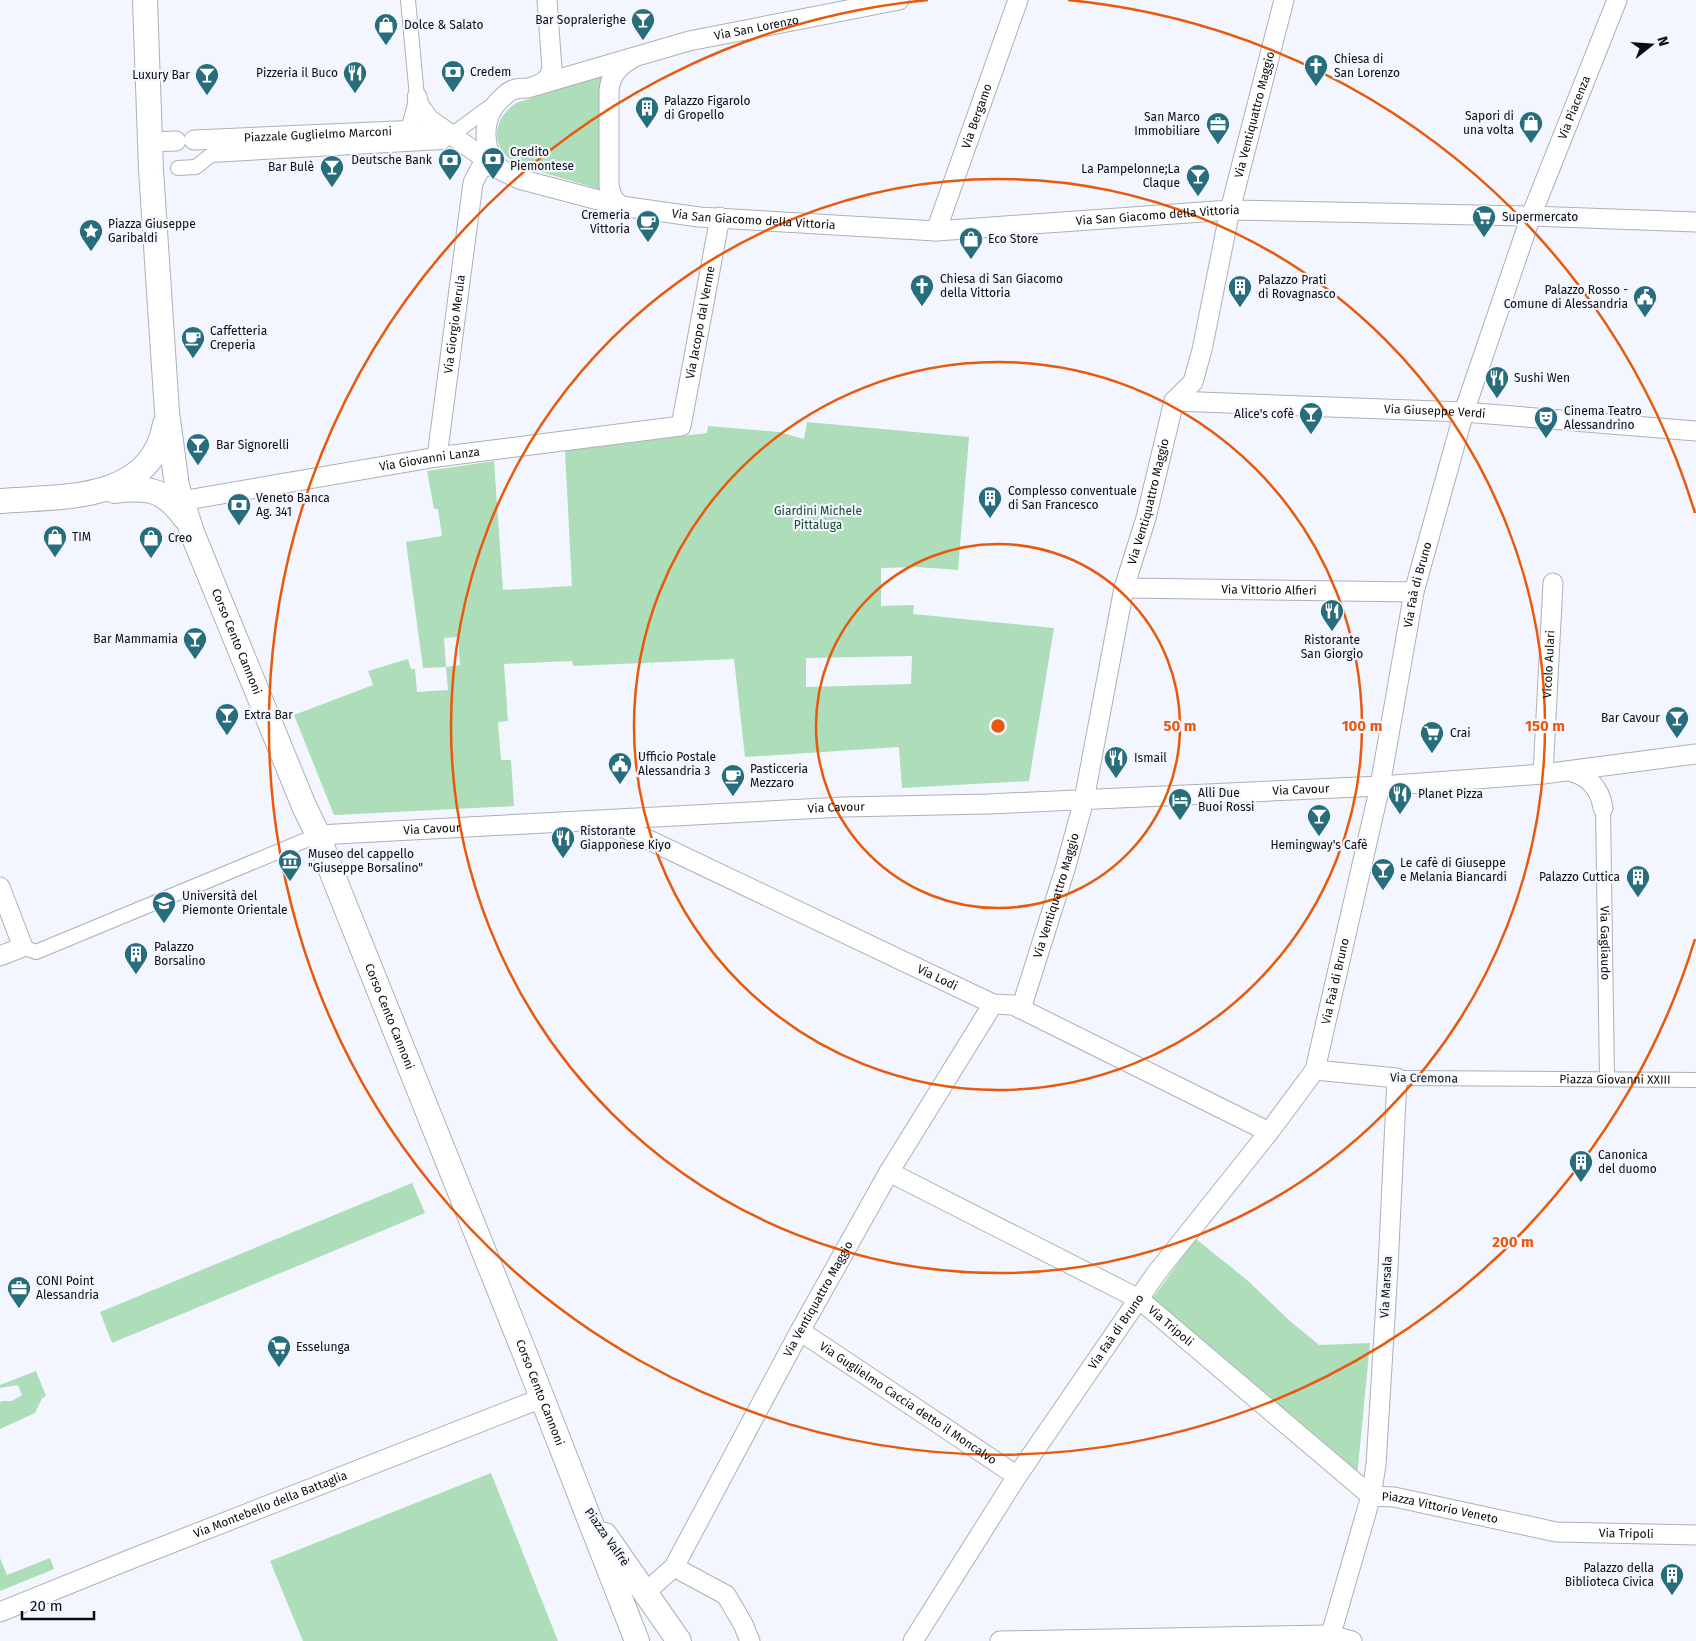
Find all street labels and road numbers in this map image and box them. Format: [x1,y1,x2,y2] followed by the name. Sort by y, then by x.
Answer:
[713,13,800,43] street label: Via San Lorenzo
[1232,50,1277,179] street label: Via Ventiquattro Maggio
[1555,74,1593,141] street label: Via Piacenza
[959,82,995,150] street label: Via Bergamo
[244,124,392,145] street label: Piazzale Guglielmo Marconi
[1075,203,1240,228] street label: Via San Giacomo della Vittoria
[671,206,836,232] street label: Via San Giacomo della Vittoria
[683,265,718,380] street label: Via Jacopo dal Verme
[441,274,468,374] street label: Via Giorgio Merula
[1384,402,1486,421] street label: Via Giuseppe Verdi
[1125,437,1172,566] street label: Via Ventiquattro Maggio
[378,445,481,474] street label: Via Giovanni Lanza
[1401,540,1435,629] street label: Via Faà di Bruno
[1221,582,1317,598] street label: Via Vittorio Alfieri
[209,587,265,696] street label: Corso Cento Cannoni
[1540,630,1558,699] street label: Vicolo Aulari
[1272,781,1330,798] street label: Via Cavour
[807,800,865,816] street label: Via Cavour
[403,820,461,837] street label: Via Cavour
[1031,831,1082,960] street label: Via Ventiquattro Maggio
[1597,906,1613,980] street label: Via Gagliaudo
[1319,937,1352,1026] street label: Via Faà di Bruno
[362,961,417,1071] street label: Corso Cento Cannoni
[915,962,960,993] street label: Via Lodi
[1390,1070,1458,1086] street label: Via Cremona
[1559,1072,1671,1087] street label: Piazza Giovanni XXIII
[781,1239,856,1359] street label: Via Ventiquattro Maggio
[1377,1256,1395,1318] street label: Via Marsala
[1085,1292,1147,1372] street label: Via Faà di Bruno
[1145,1303,1196,1349] street label: Via Tripoli
[513,1337,567,1448] street label: Corso Cento Cannoni
[817,1339,999,1467] street label: Via Guglielmo Caccia detto il Moncalvo
[192,1468,349,1541] street label: Via Montebello della Battaglia
[1381,1489,1499,1526] street label: Piazza Vittorio Veneto
[582,1505,632,1569] street label: Piazza Valfrè
[1599,1526,1654,1541] street label: Via Tripoli

